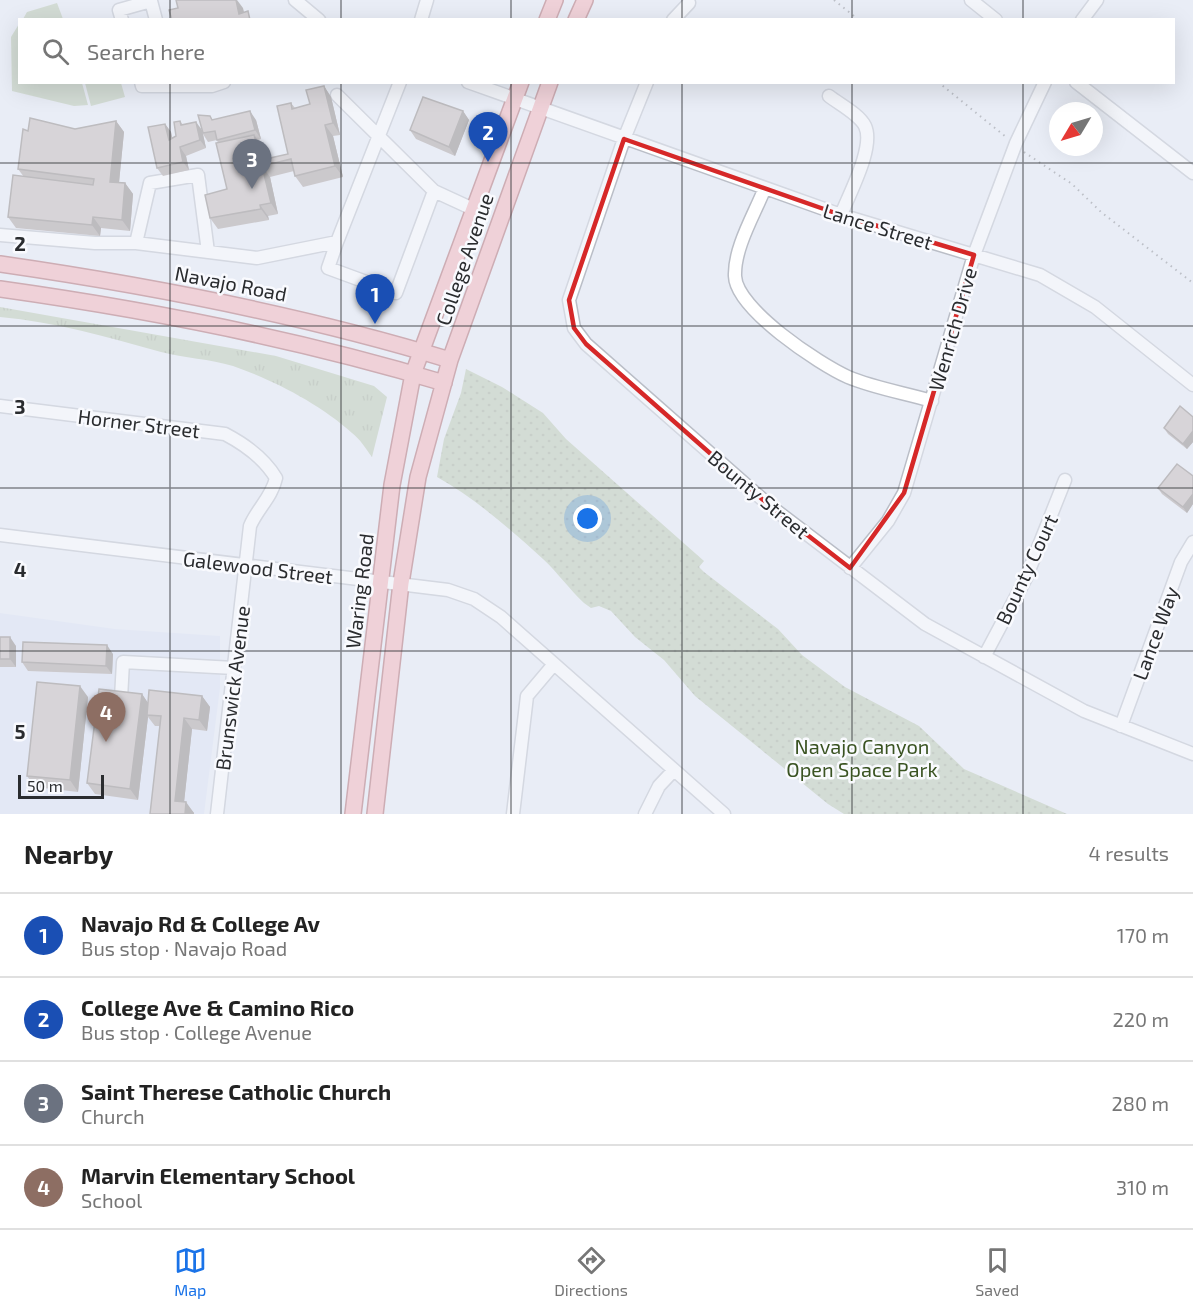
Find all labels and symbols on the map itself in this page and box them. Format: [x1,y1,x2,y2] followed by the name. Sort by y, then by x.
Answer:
[1049,102,1103,156] north arrow
[468,112,508,162] pin: 2
[232,140,272,189] pin: 3
[430,190,498,328] street label: College Avenue
[820,198,936,254] street label: Lance Street
[14,231,26,255] text: 2
[173,260,289,306] street label: Navajo Road
[923,265,981,393] street label: Wenrich Drive
[356,274,394,324] pin: 1
[14,394,26,418] text: 3
[77,404,202,442] street label: Horner Street
[704,445,815,543] street label: Bounty Street
[573,504,602,533] your location
[990,510,1062,628] street label: Bounty Court
[340,532,378,650] street label: Waring Road
[182,546,335,588] street label: Galewood Street
[14,557,27,581] text: 4
[1127,583,1183,683] street label: Lance Way
[210,604,254,772] street label: Brunswick Avenue
[86,692,126,742] pin: 4
[14,719,26,743] text: 5
[786,734,938,781] park label: Navajo Canyon Open Space Park
[18,772,104,800] scale bar

